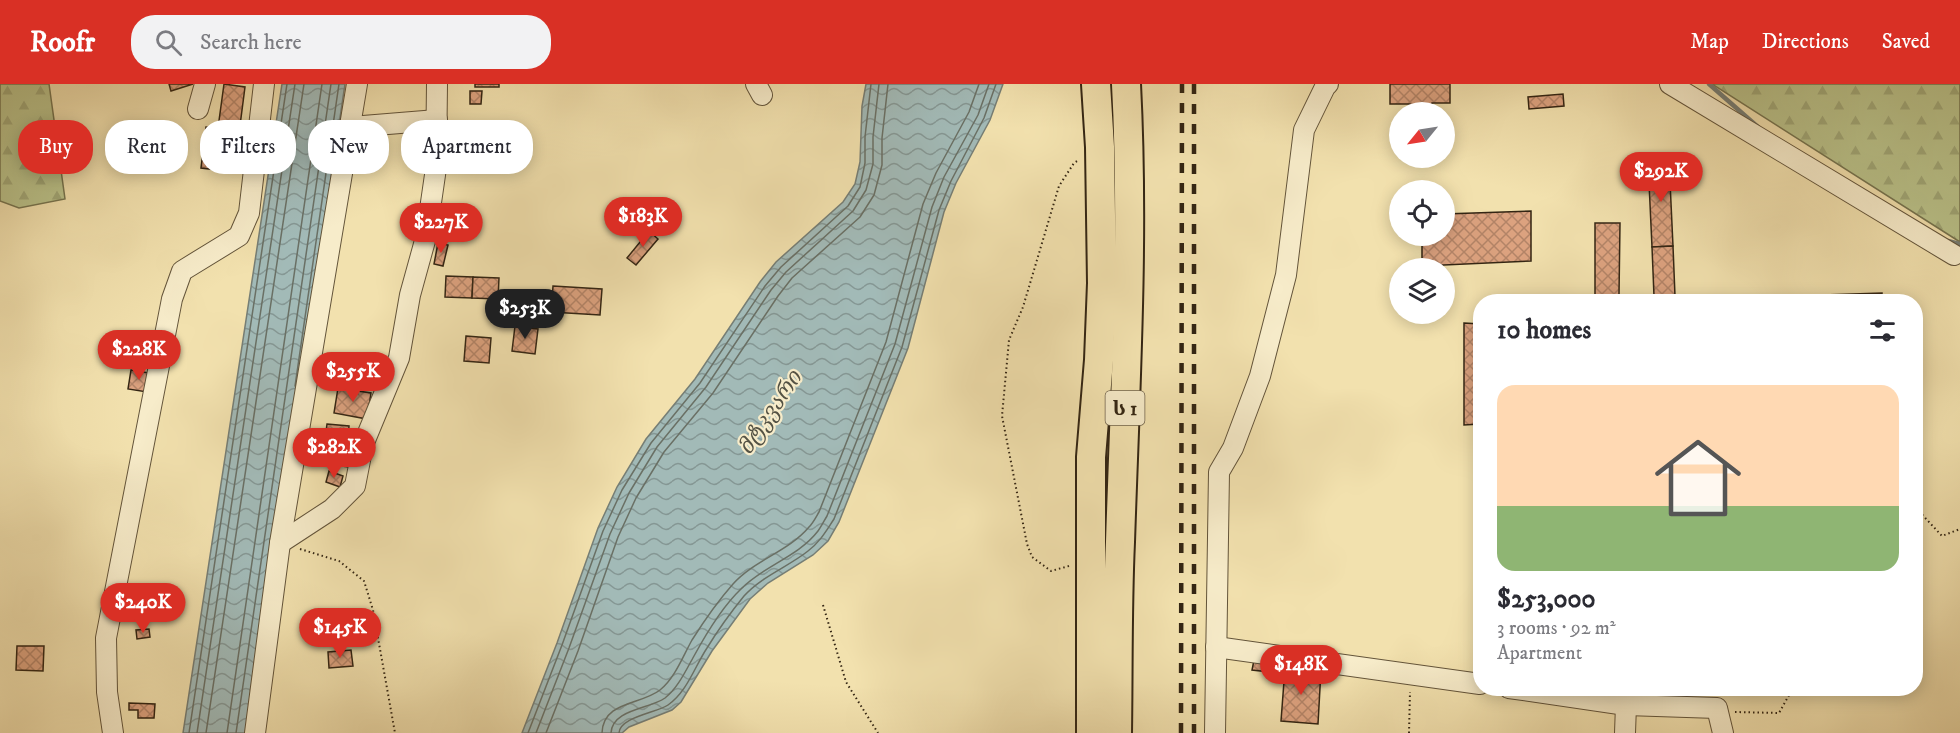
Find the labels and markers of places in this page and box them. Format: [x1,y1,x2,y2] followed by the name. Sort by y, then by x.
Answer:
[1619,152,1703,203] pin: $292K
[601,197,685,248] pin: $183K
[399,203,483,254] pin: $227K
[483,289,567,340] pin: $253K
[97,330,181,381] pin: $228K
[311,352,395,403] pin: $255K
[292,428,376,479] pin: $282K
[101,583,185,634] pin: $240K
[298,608,382,659] pin: $145K
[1259,645,1343,696] pin: $148K

